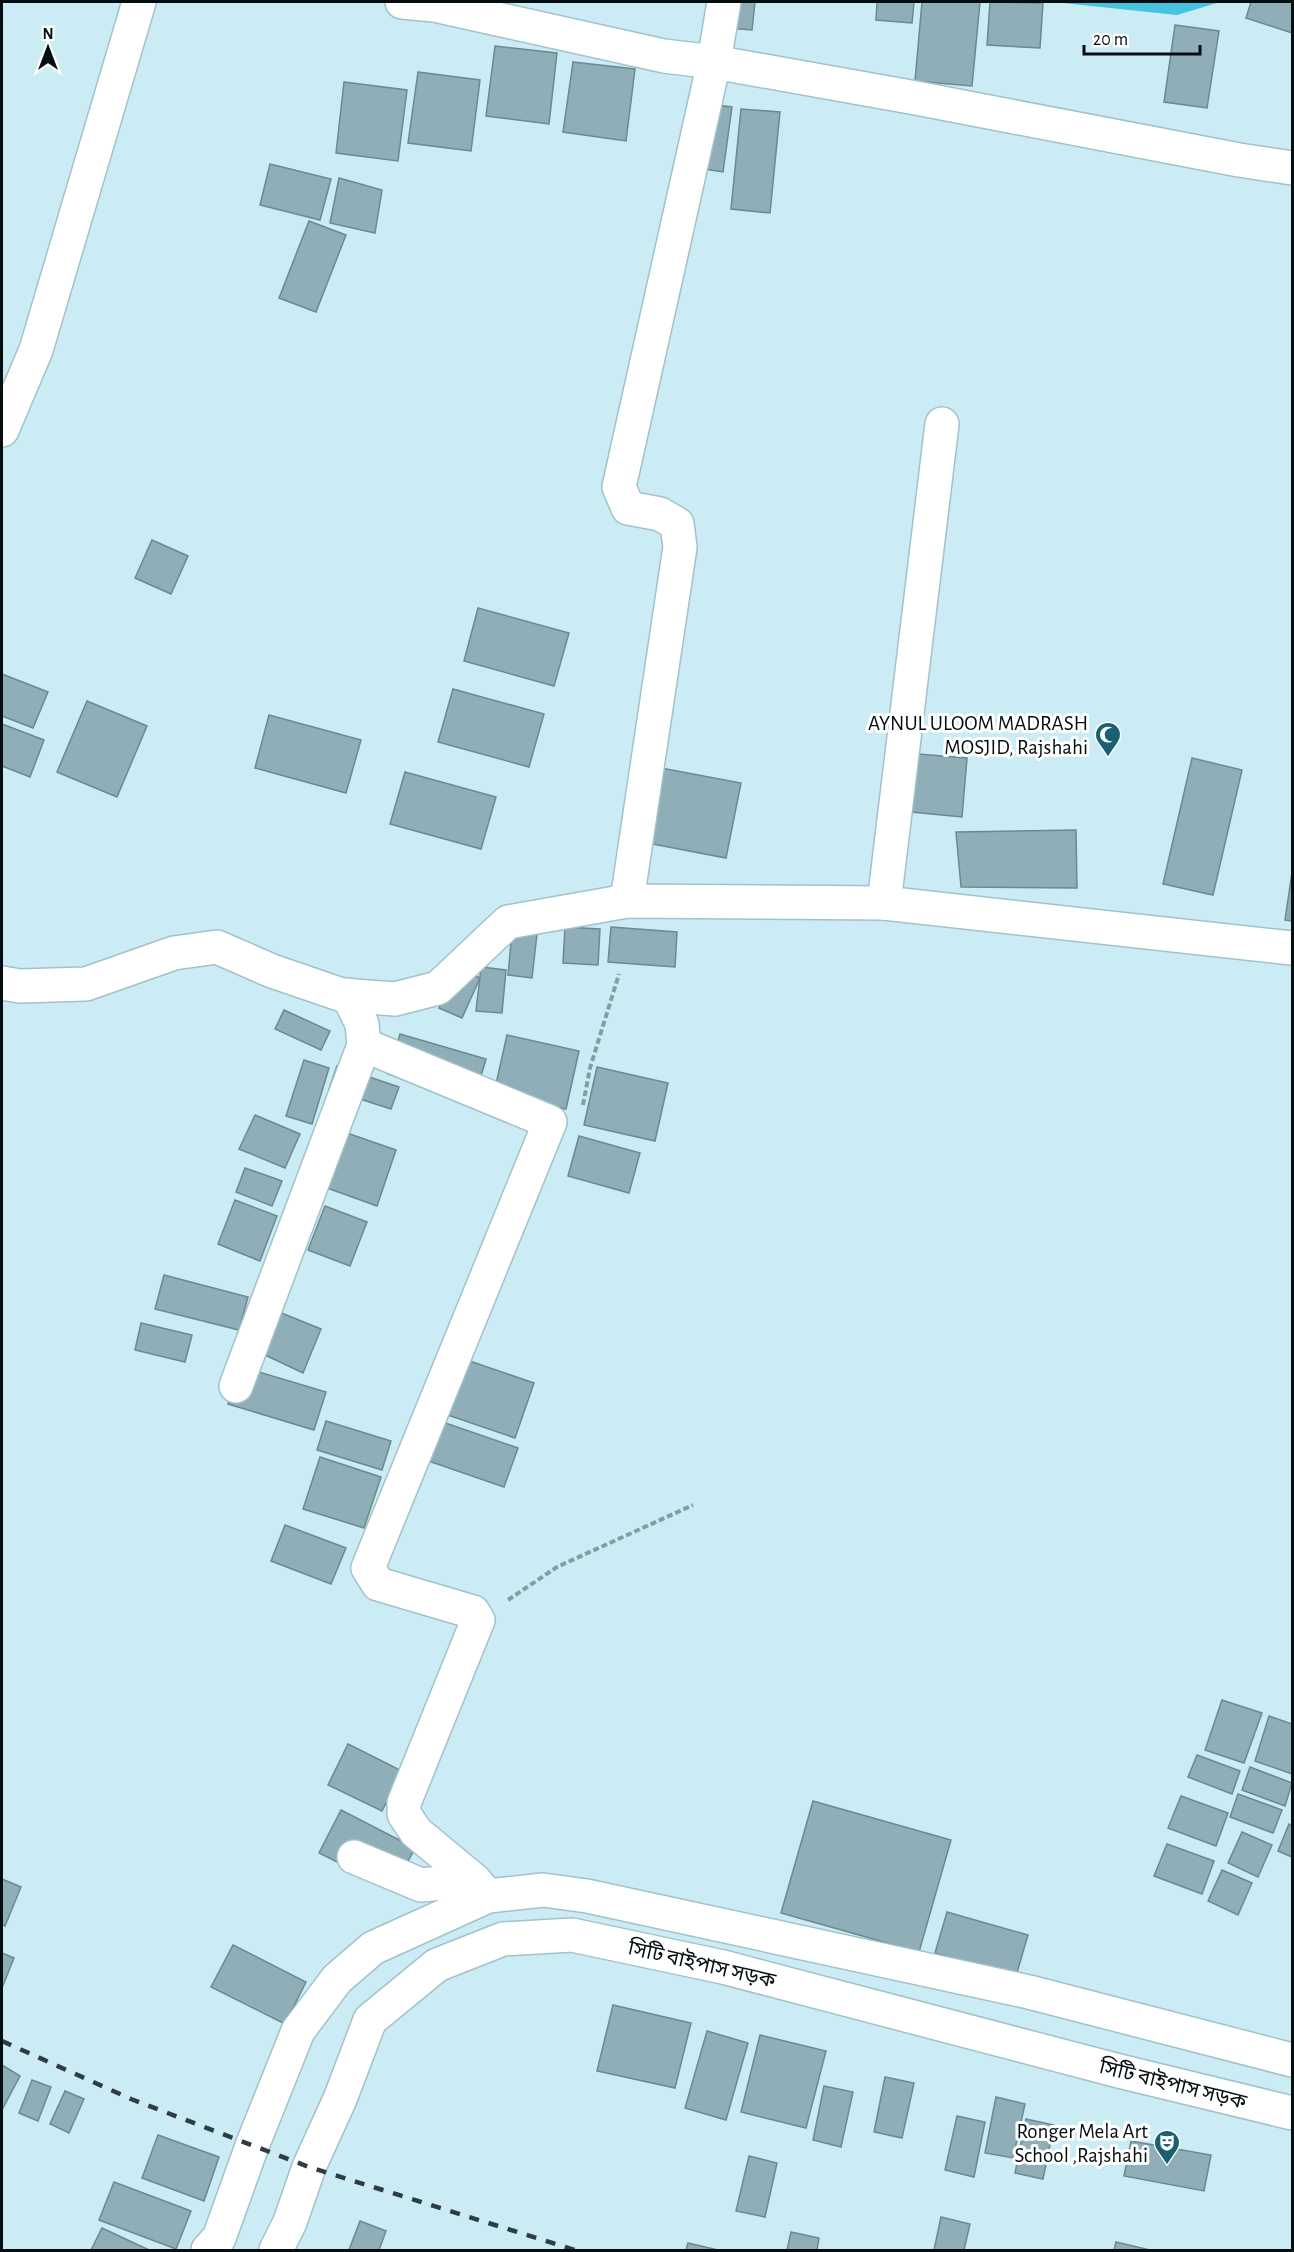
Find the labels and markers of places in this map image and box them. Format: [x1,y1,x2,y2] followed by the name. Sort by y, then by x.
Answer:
[868,713,1088,758] place label: AYNUL ULOOM MADRASH MOSJID, Rajshahi
[1093,720,1123,758] mosque icon: AYNUL ULOOM MADRASH MOSJID, Rajshahi
[1015,2121,1148,2166] place label: Ronger Mela Art School ,Rajshahi
[1152,2128,1182,2166] theatre icon: Ronger Mela Art School ,Rajshahi

